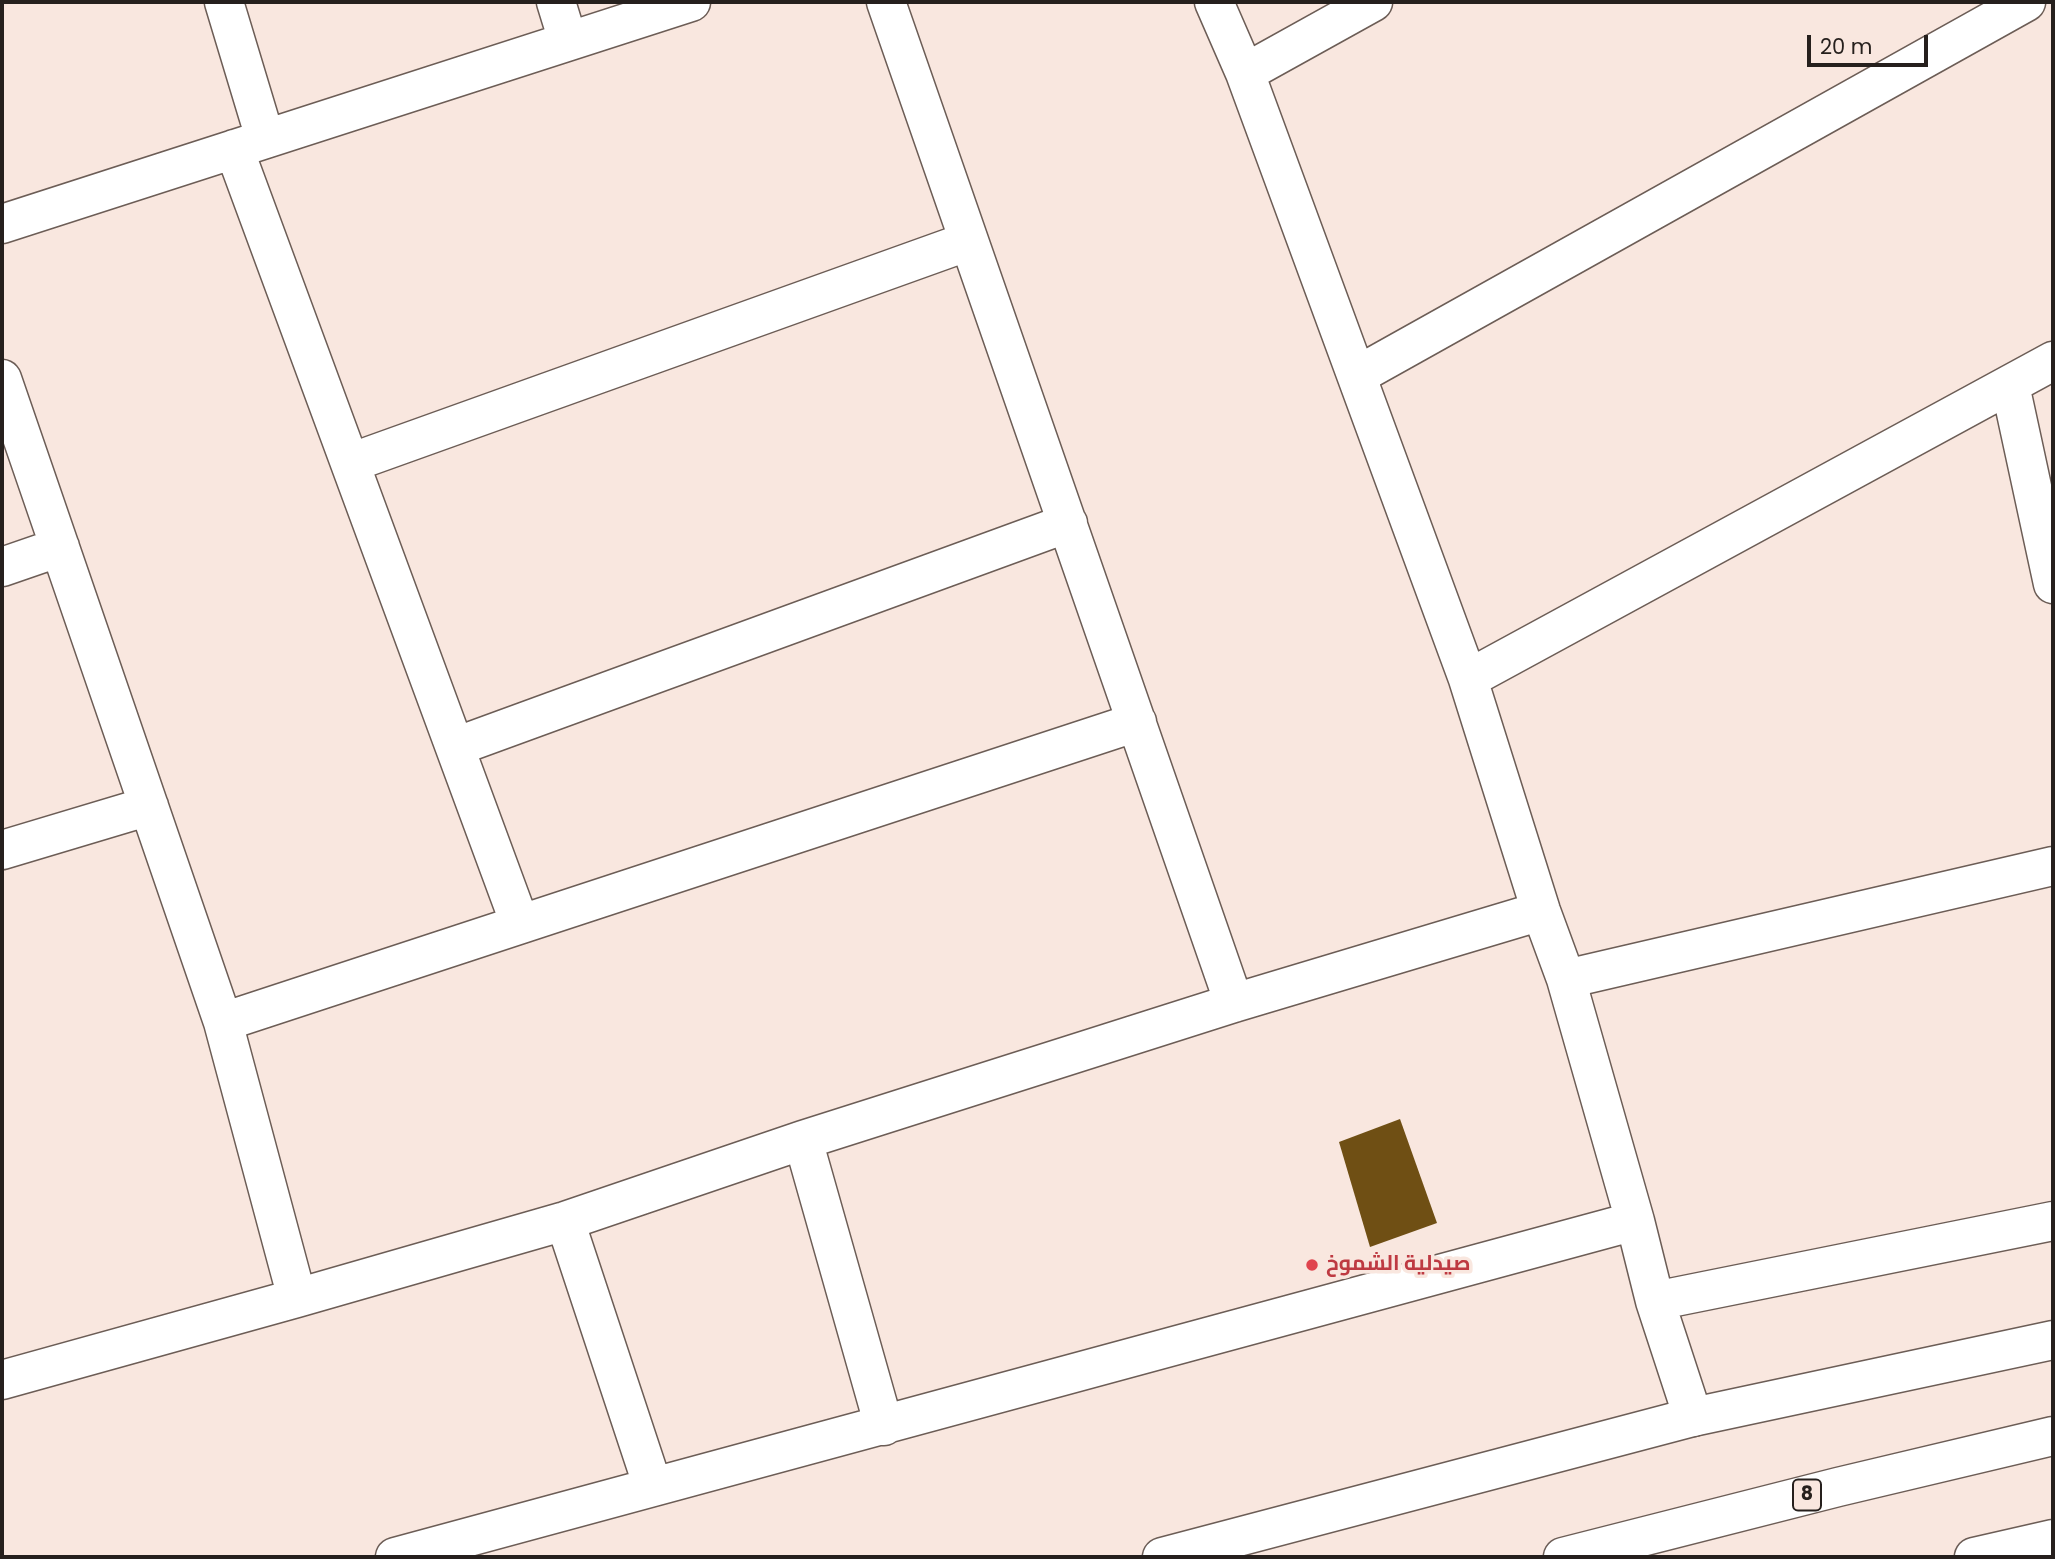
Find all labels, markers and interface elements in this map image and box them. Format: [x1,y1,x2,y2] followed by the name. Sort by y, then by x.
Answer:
[1810,21,1931,65] scale bar
[1820,32,1873,61] text: 20 m
[1326,1252,1471,1278] place label: صيدلية الشموخ
[1304,1257,1320,1273] marker: صيدلية الشموخ
[1793,1480,1821,1511] road number: 8

